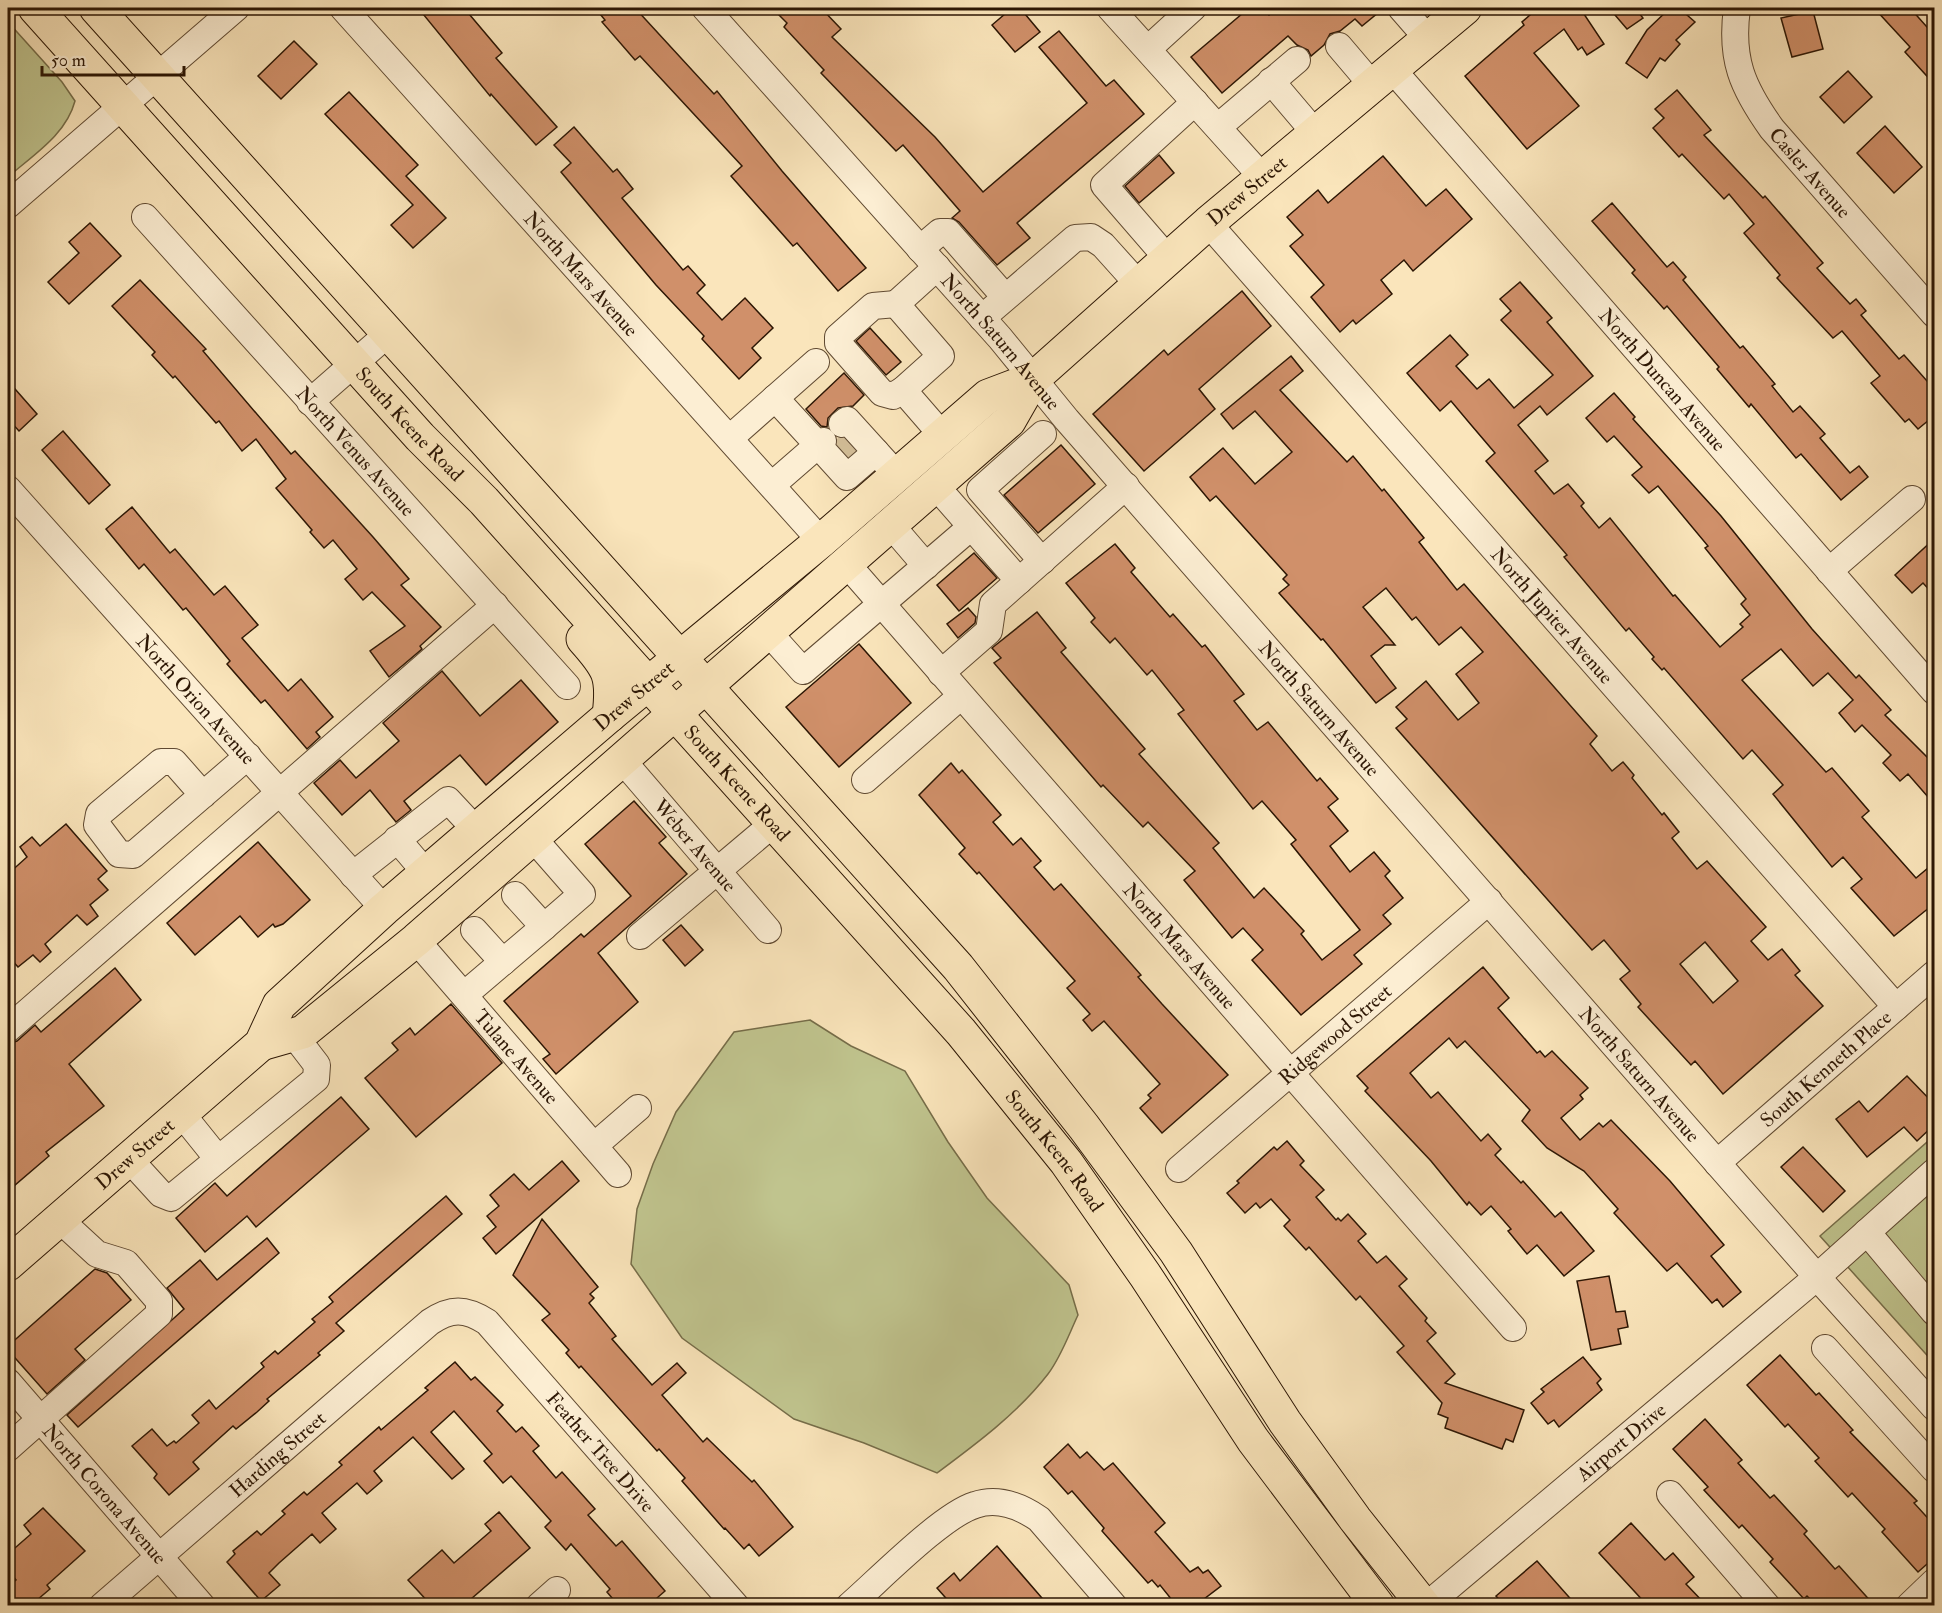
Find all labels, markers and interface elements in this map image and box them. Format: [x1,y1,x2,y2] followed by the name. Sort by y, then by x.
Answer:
[42,39,184,77] scale bar
[51,49,86,72] text: 50 m
[1764,122,1857,223] street label: Casler Avenue
[1202,149,1292,231] street label: Drew Street
[519,206,644,342] street label: North Mars Avenue
[936,268,1066,415] street label: North Saturn Avenue
[1594,303,1732,456] street label: North Duncan Avenue
[350,362,469,486] street label: South Keene Road
[291,381,421,521] street label: North Venus Avenue
[1486,542,1619,689] street label: North Jupiter Avenue
[131,629,261,770] street label: North Orion Avenue
[1254,636,1386,781] street label: North Saturn Avenue
[588,655,679,736] street label: Drew Street
[679,720,796,846] street label: South Keene Road
[648,793,742,897] street label: Weber Avenue
[1118,878,1242,1014] street label: North Mars Avenue
[1273,978,1397,1090] street label: Ridgewood Street
[1574,1001,1706,1147] street label: North Saturn Avenue
[469,1004,564,1109] street label: Tulane Avenue
[1755,1004,1896,1132] street label: South Kenneth Place
[1000,1084,1109,1217] street label: South Keene Road
[90,1112,180,1195] street label: Drew Street
[541,1386,660,1517] street label: Feather Tree Drive
[1571,1397,1671,1487] street label: Airport Drive
[224,1405,331,1503] street label: Harding Street
[37,1418,173,1569] street label: North Corona Avenue

